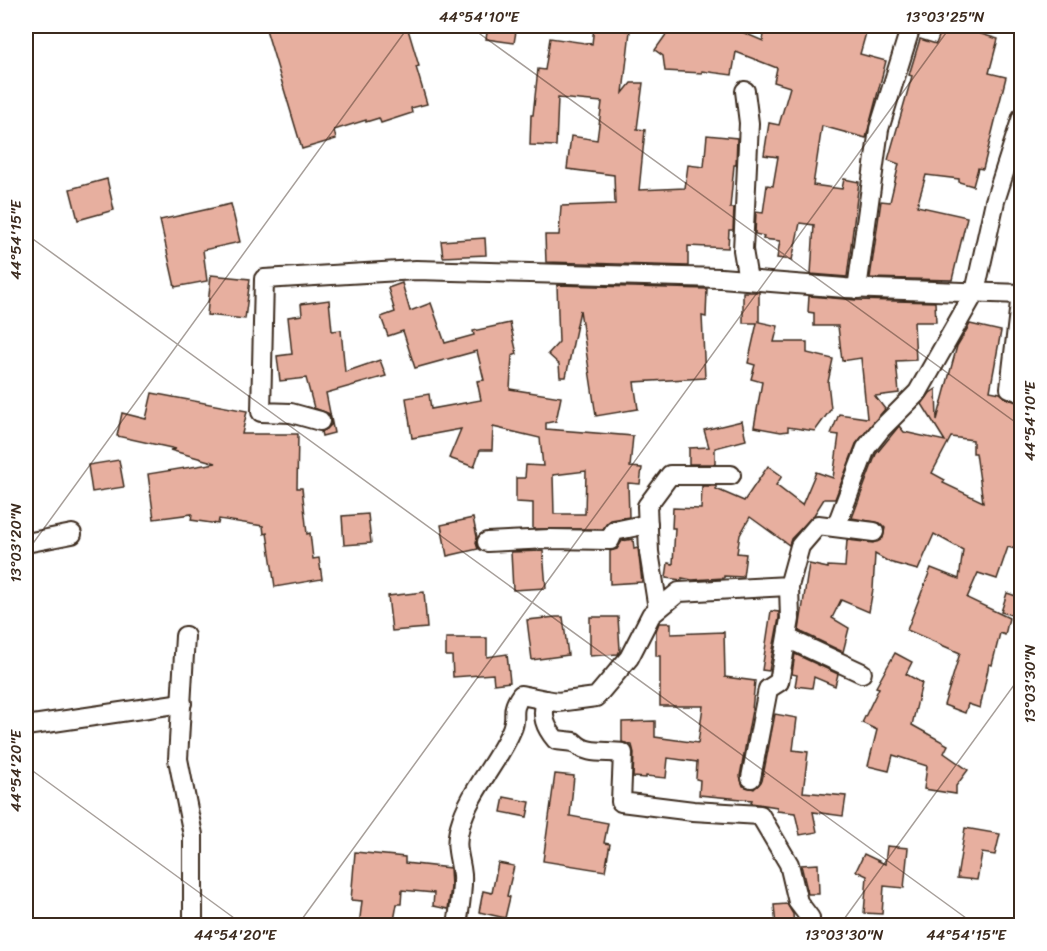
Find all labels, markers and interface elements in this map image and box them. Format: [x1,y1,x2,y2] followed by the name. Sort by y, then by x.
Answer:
[439,4,521,30] text: 44°54'10"E
[906,4,985,30] text: 13°03'25"N
[3,199,29,280] text: 44°54'15"E
[1017,379,1043,461] text: 44°54'10"E
[3,503,29,583] text: 13°03'20"N
[1017,644,1043,723] text: 13°03'30"N
[3,728,29,812] text: 44°54'20"E
[194,922,278,948] text: 44°54'20"E
[805,922,884,948] text: 13°03'30"N
[926,922,1007,948] text: 44°54'15"E

